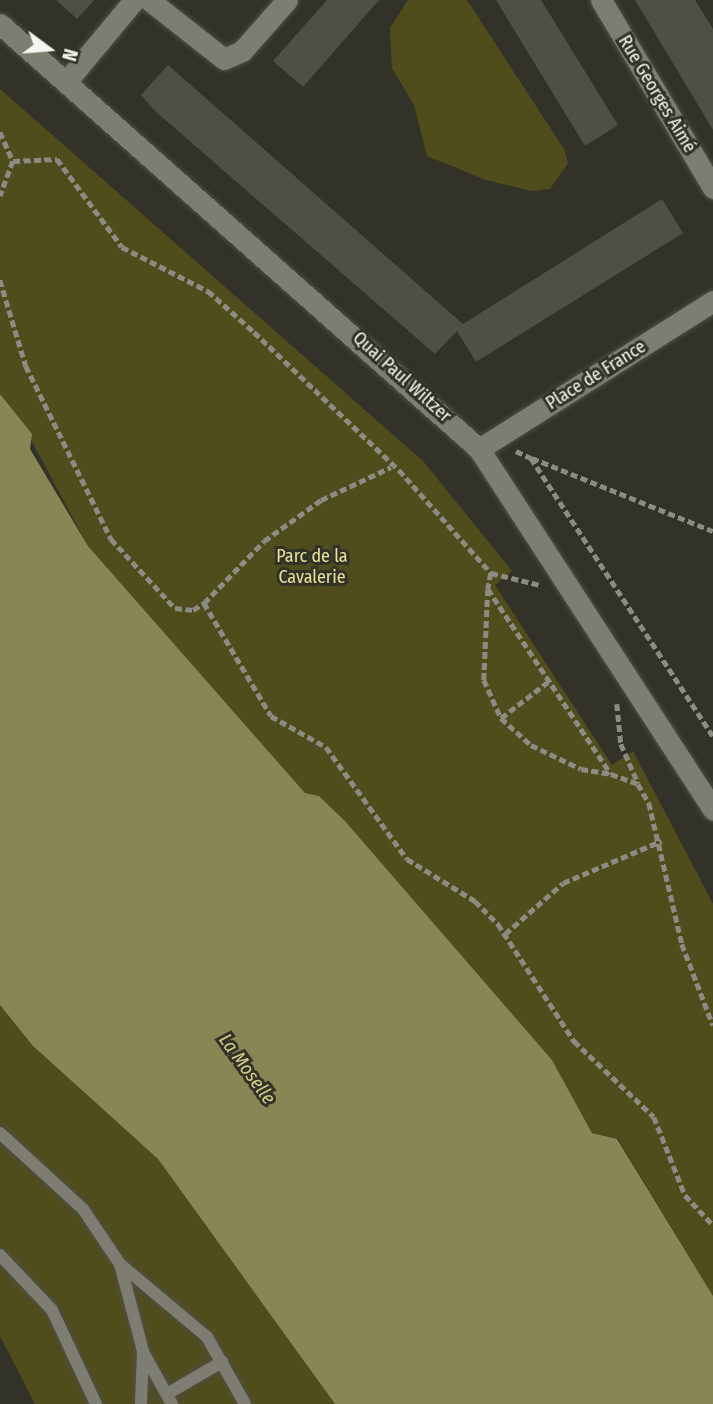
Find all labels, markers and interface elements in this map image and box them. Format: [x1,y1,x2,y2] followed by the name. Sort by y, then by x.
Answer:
[14,14,84,84] north arrow
[614,32,700,156] street label: Rue Georges Aimé
[57,46,82,64] text: N
[348,327,456,427] street label: Quai Paul Wiltzer
[542,336,650,414] street label: Place de France
[276,546,348,588] park label: Parc de la Cavalerie
[214,1029,280,1109] water label: La Moselle

